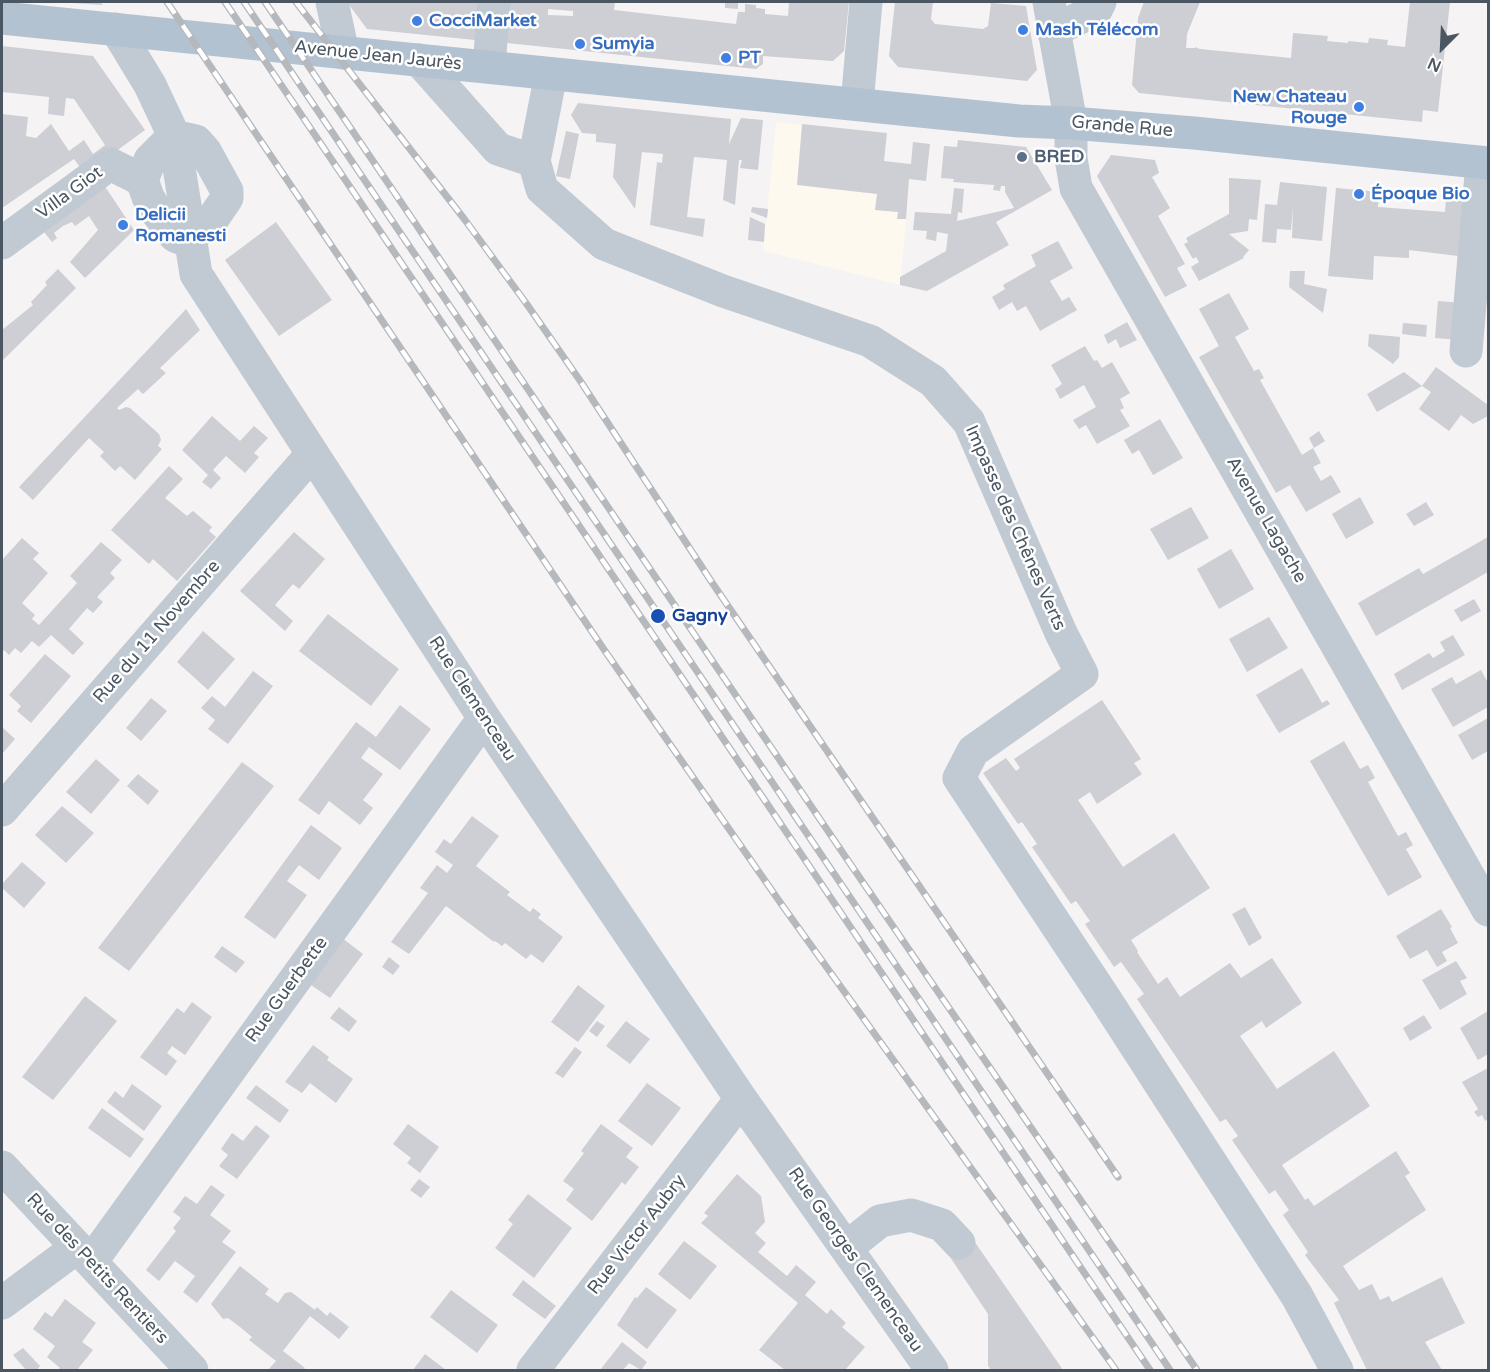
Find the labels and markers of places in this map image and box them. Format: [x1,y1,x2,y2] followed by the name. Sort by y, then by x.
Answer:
[429,10,537,32] place label: CocciMarket
[410,14,424,28] marker: CocciMarket
[1035,19,1158,41] place label: Mash Télécom
[1016,23,1030,37] marker: Mash Télécom
[592,33,655,55] place label: Sumyia
[573,37,587,51] marker: Sumyia
[738,47,761,69] place label: PT
[719,51,733,65] marker: PT
[1232,86,1347,128] place label: New Chateau Rouge
[1352,100,1366,114] marker: New Chateau Rouge
[1034,146,1084,168] place label: BRED
[1015,150,1029,164] marker: BRED
[1371,183,1470,205] place label: Époque Bio
[1352,187,1366,201] marker: Époque Bio
[135,204,226,246] place label: Delicii Romanesti
[116,218,130,232] marker: Delicii Romanesti
[672,605,728,627] place label: Gagny
[649,607,667,625] marker: Gagny

